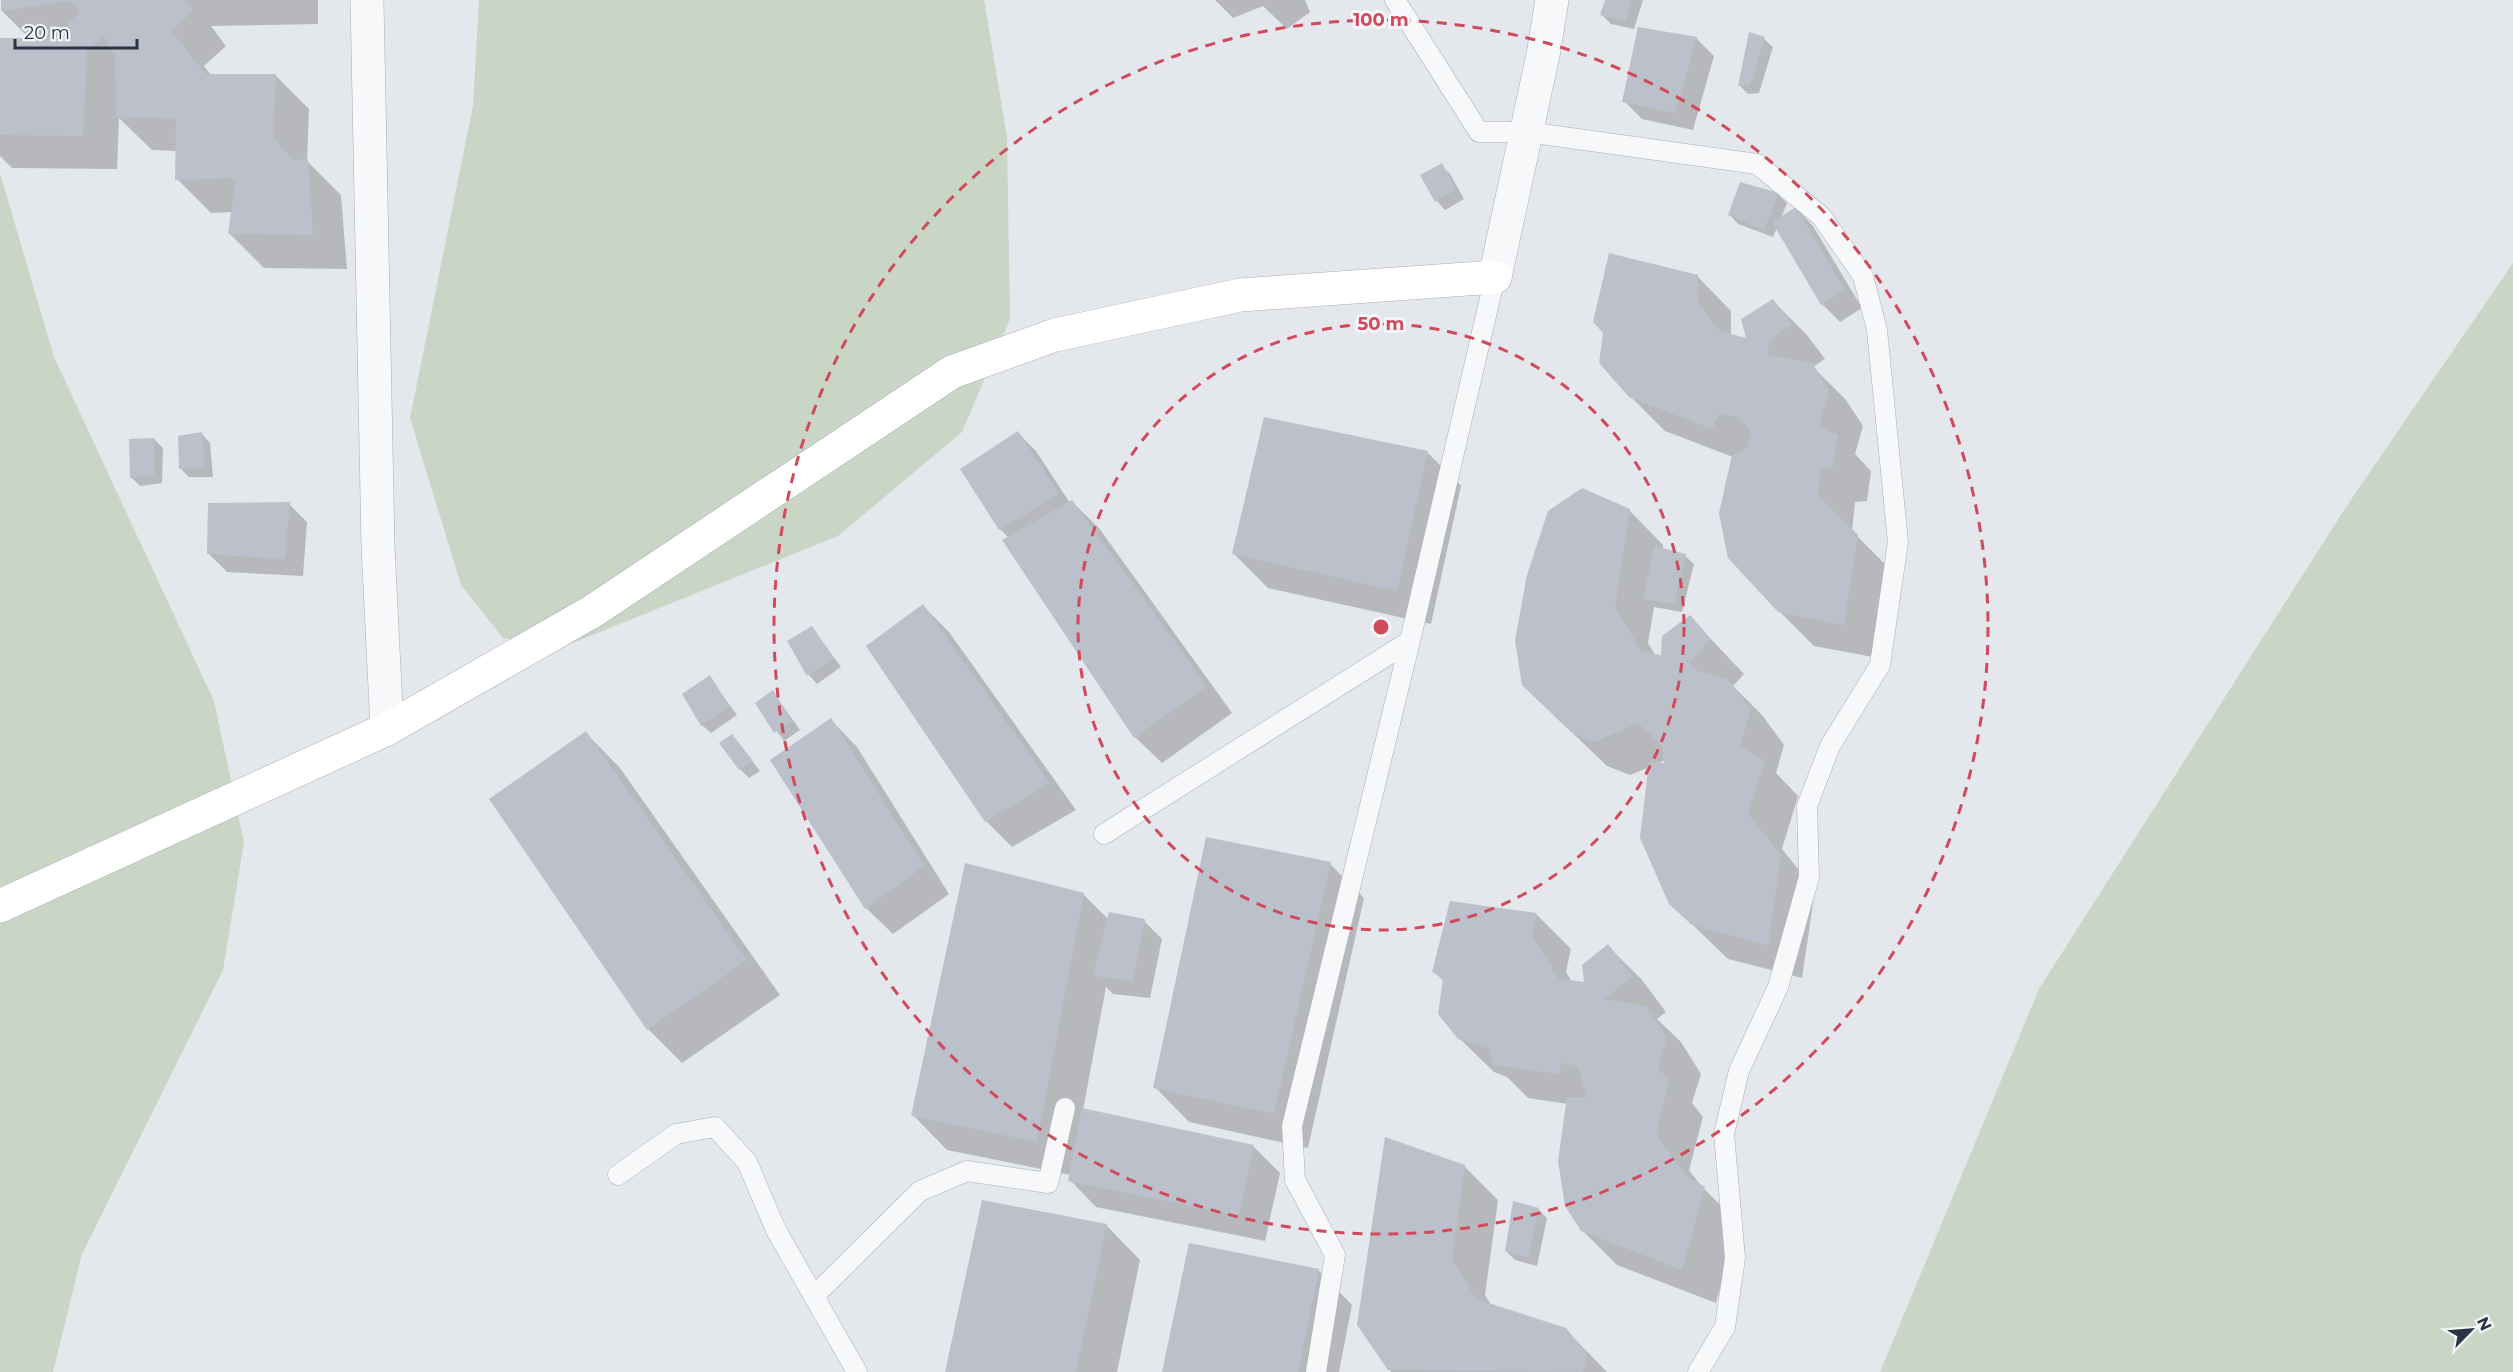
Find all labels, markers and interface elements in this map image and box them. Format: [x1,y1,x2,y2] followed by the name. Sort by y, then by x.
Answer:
[1353,9,1409,31] text: 100 m
[15,12,136,50] scale bar
[24,22,70,44] text: 20 m
[1358,313,1404,335] text: 50 m
[1371,617,1391,637] centre of rings
[2441,1300,2501,1360] north arrow
[2473,1314,2495,1334] text: N

